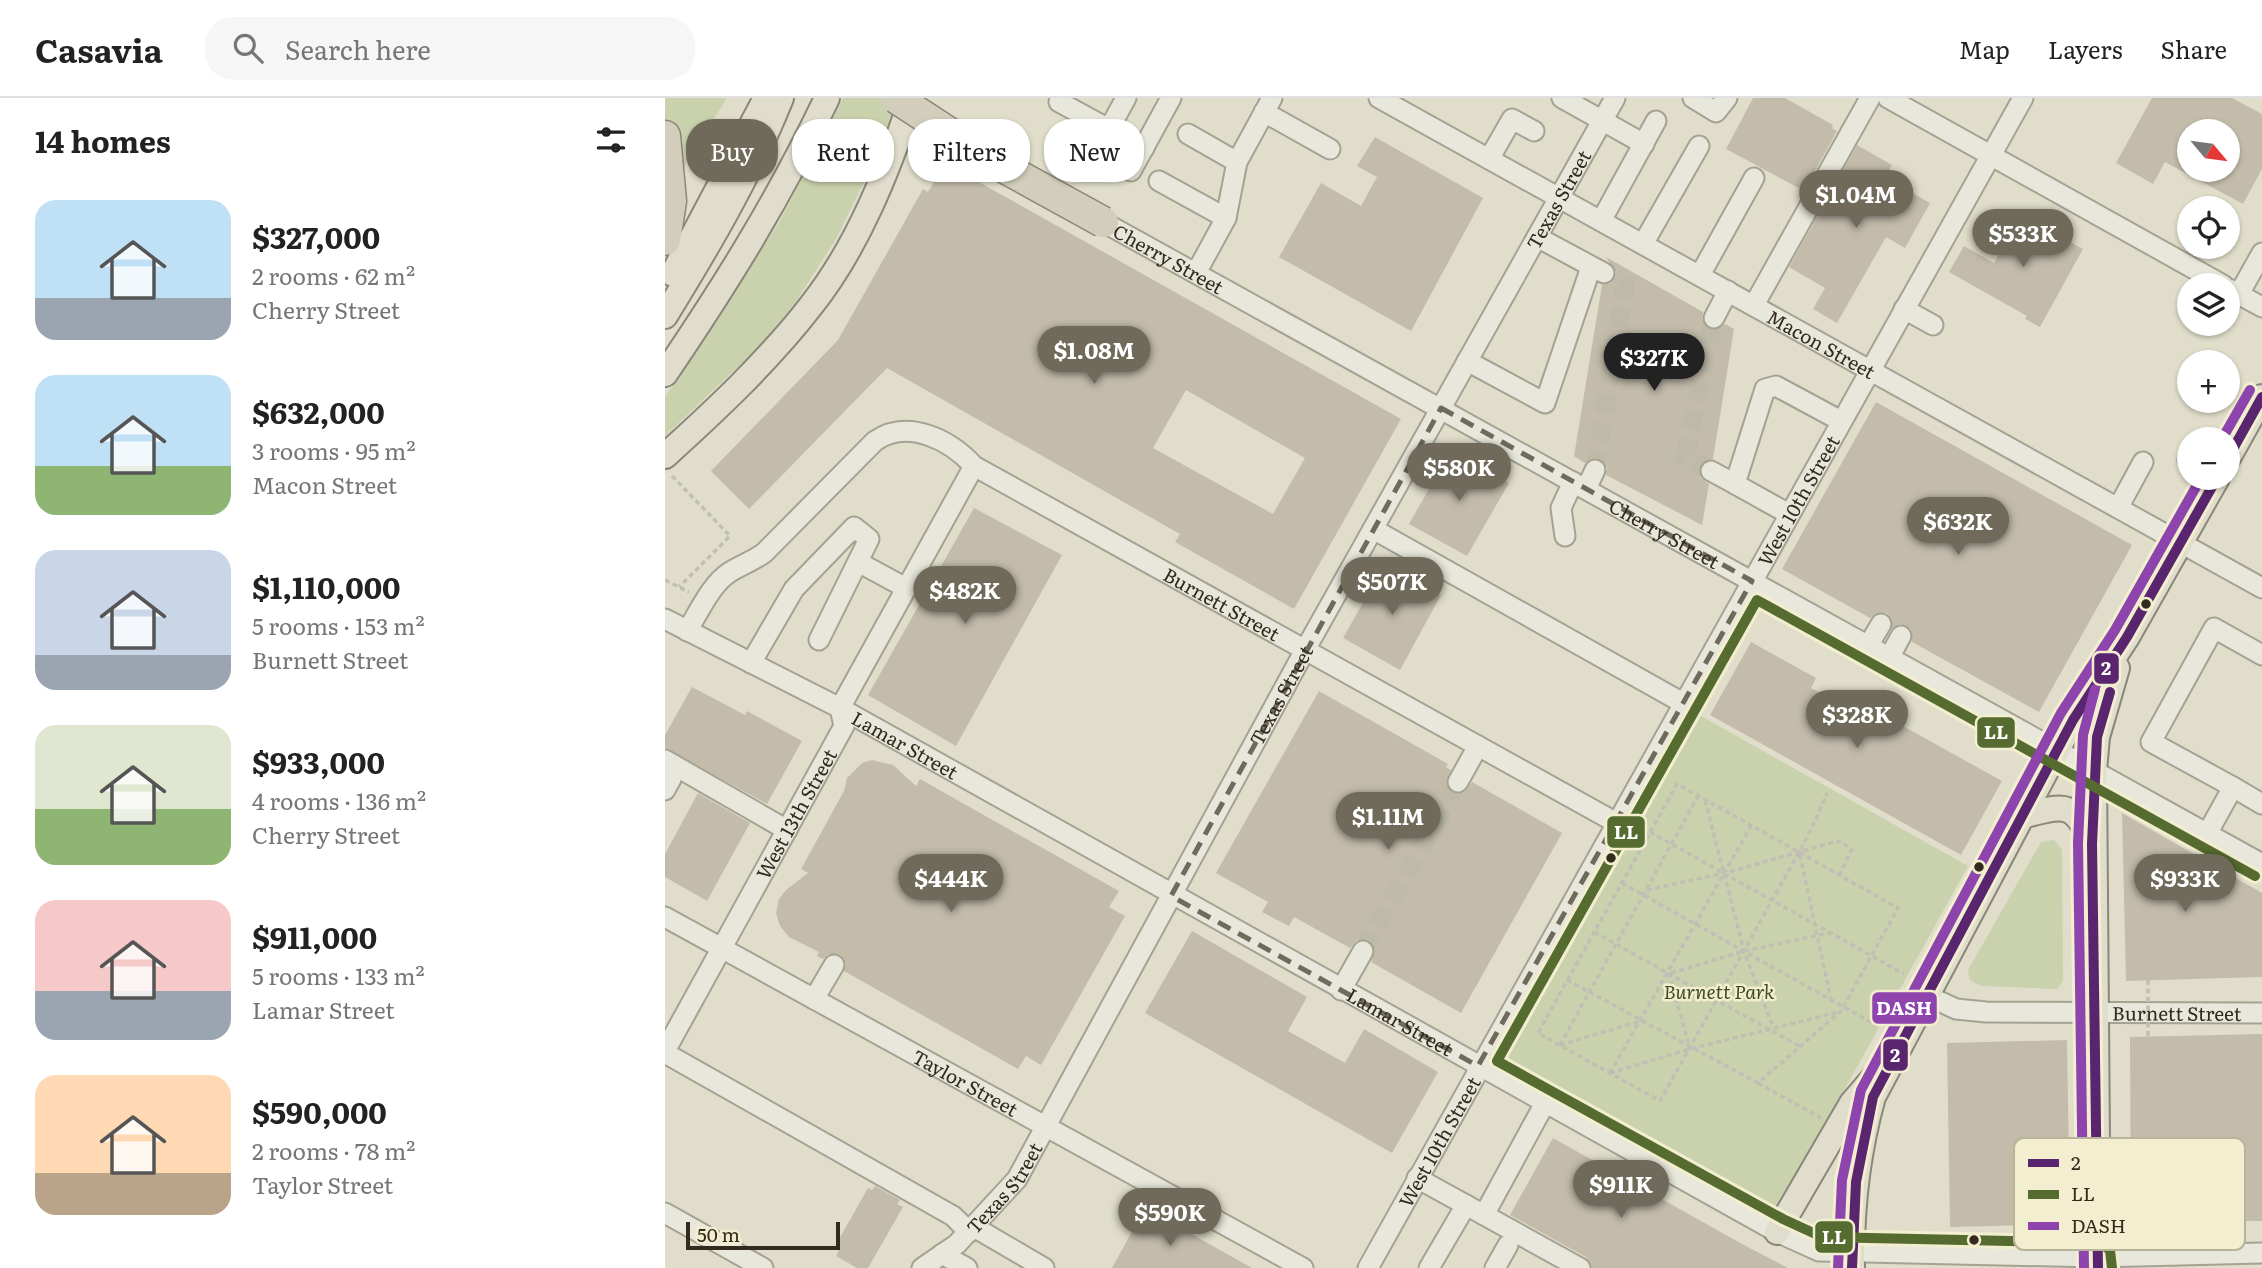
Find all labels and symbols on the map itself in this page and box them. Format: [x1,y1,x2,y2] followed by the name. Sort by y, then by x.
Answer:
[2177,119,2240,182] north arrow
[1519,144,1597,254] street label: Texas Street
[1799,170,1913,230] pin: $1.04M
[1974,209,2072,269] pin: $533K
[1108,216,1229,300] street label: Cherry Street
[1762,302,1881,385] street label: Macon Street
[1037,327,1151,386] pin: $1.08M
[1605,334,1703,393] pin: $327K
[1750,429,1846,571] street label: West 10th Street
[1410,444,1508,503] pin: $580K
[1604,491,1725,575] street label: Cherry Street
[1909,498,2007,557] pin: $632K
[1343,558,1441,617] pin: $507K
[1158,560,1285,647] street label: Burnett Street
[916,566,1014,626] pin: $482K
[2139,597,2153,611] unlabelled marker
[1242,639,1319,750] street label: Texas Street
[2093,652,2120,685] line badge: 2
[2101,653,2111,681] text: 2
[1808,690,1906,750] pin: $328K
[847,703,964,786] street label: Lamar Street
[1976,716,2016,749] line badge: LL
[1984,717,2008,745] text: LL
[748,743,843,884] street label: West 13th Street
[1331,792,1445,852] pin: $1.11M
[1606,815,1646,849] line badge: LL
[1614,817,1638,845] text: LL
[1604,851,1618,865] unlabelled marker
[902,854,1000,914] pin: $444K
[2136,854,2234,914] pin: $933K
[1972,860,1986,874] unlabelled marker
[1663,977,1775,1005] park label: Burnett Park
[1342,980,1459,1062] street label: Lamar Street
[1871,991,1938,1025] line badge: DASH
[1876,993,1932,1021] text: DASH
[2112,998,2242,1027] street label: Burnett Street
[1882,1038,1909,1072] line badge: 2
[1890,1040,1900,1068] text: 2
[908,1042,1024,1123] street label: Taylor Street
[1391,1071,1487,1212] street label: West 10th Street
[959,1137,1049,1240] street label: Texas Street
[2014,1138,2245,1250] legend
[2071,1148,2081,1176] text: 2
[1572,1160,1670,1220] pin: $911K
[2071,1179,2095,1207] text: LL
[1121,1188,1219,1248] pin: $590K
[2071,1211,2126,1239] text: DASH
[686,1219,840,1251] scale bar
[1814,1220,1854,1254] line badge: LL
[1822,1222,1846,1250] text: LL
[1967,1233,1981,1247] unlabelled marker

